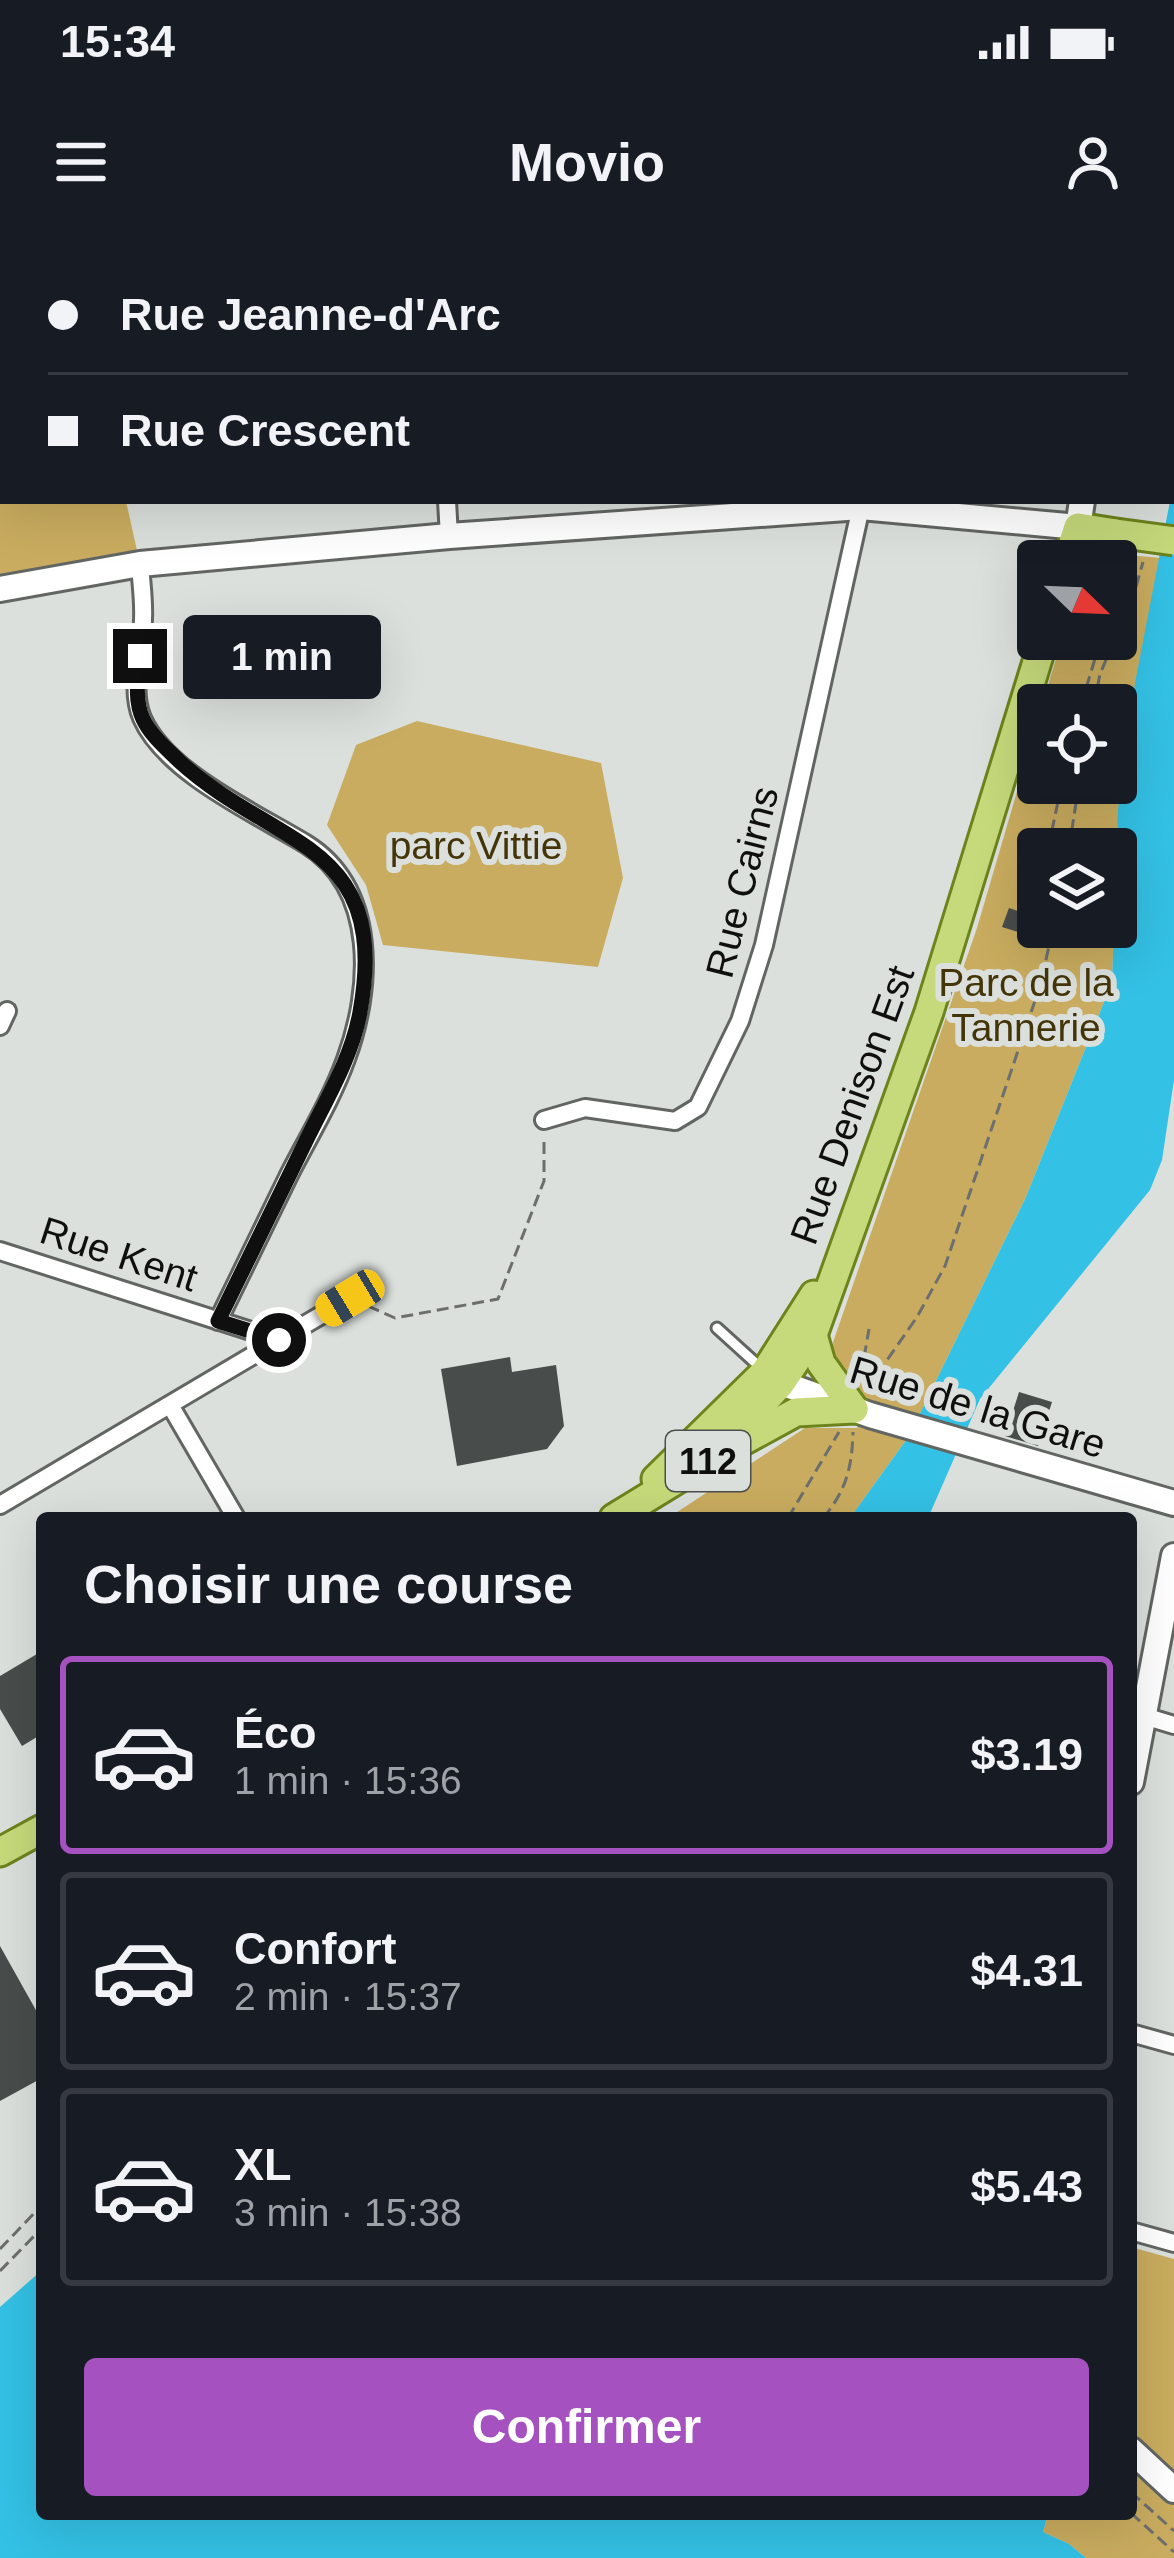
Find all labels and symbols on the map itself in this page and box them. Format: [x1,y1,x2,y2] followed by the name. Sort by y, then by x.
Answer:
[1017,540,1137,660] north arrow
[182,614,380,698] callout: 1 min
[113,629,167,683] route end
[698,782,786,982] street label: Rue Cairns
[390,824,562,867] park label: parc Vittie
[782,960,922,1250] street label: Rue Denison Est
[938,961,1114,1049] park label: Parc de la Tannerie
[35,1208,203,1300] street label: Rue Kent
[310,1264,390,1332] car
[252,1313,306,1367] route start
[845,1348,1111,1466] street label: Rue de la Gare
[666,1431,750,1491] road number: 112

